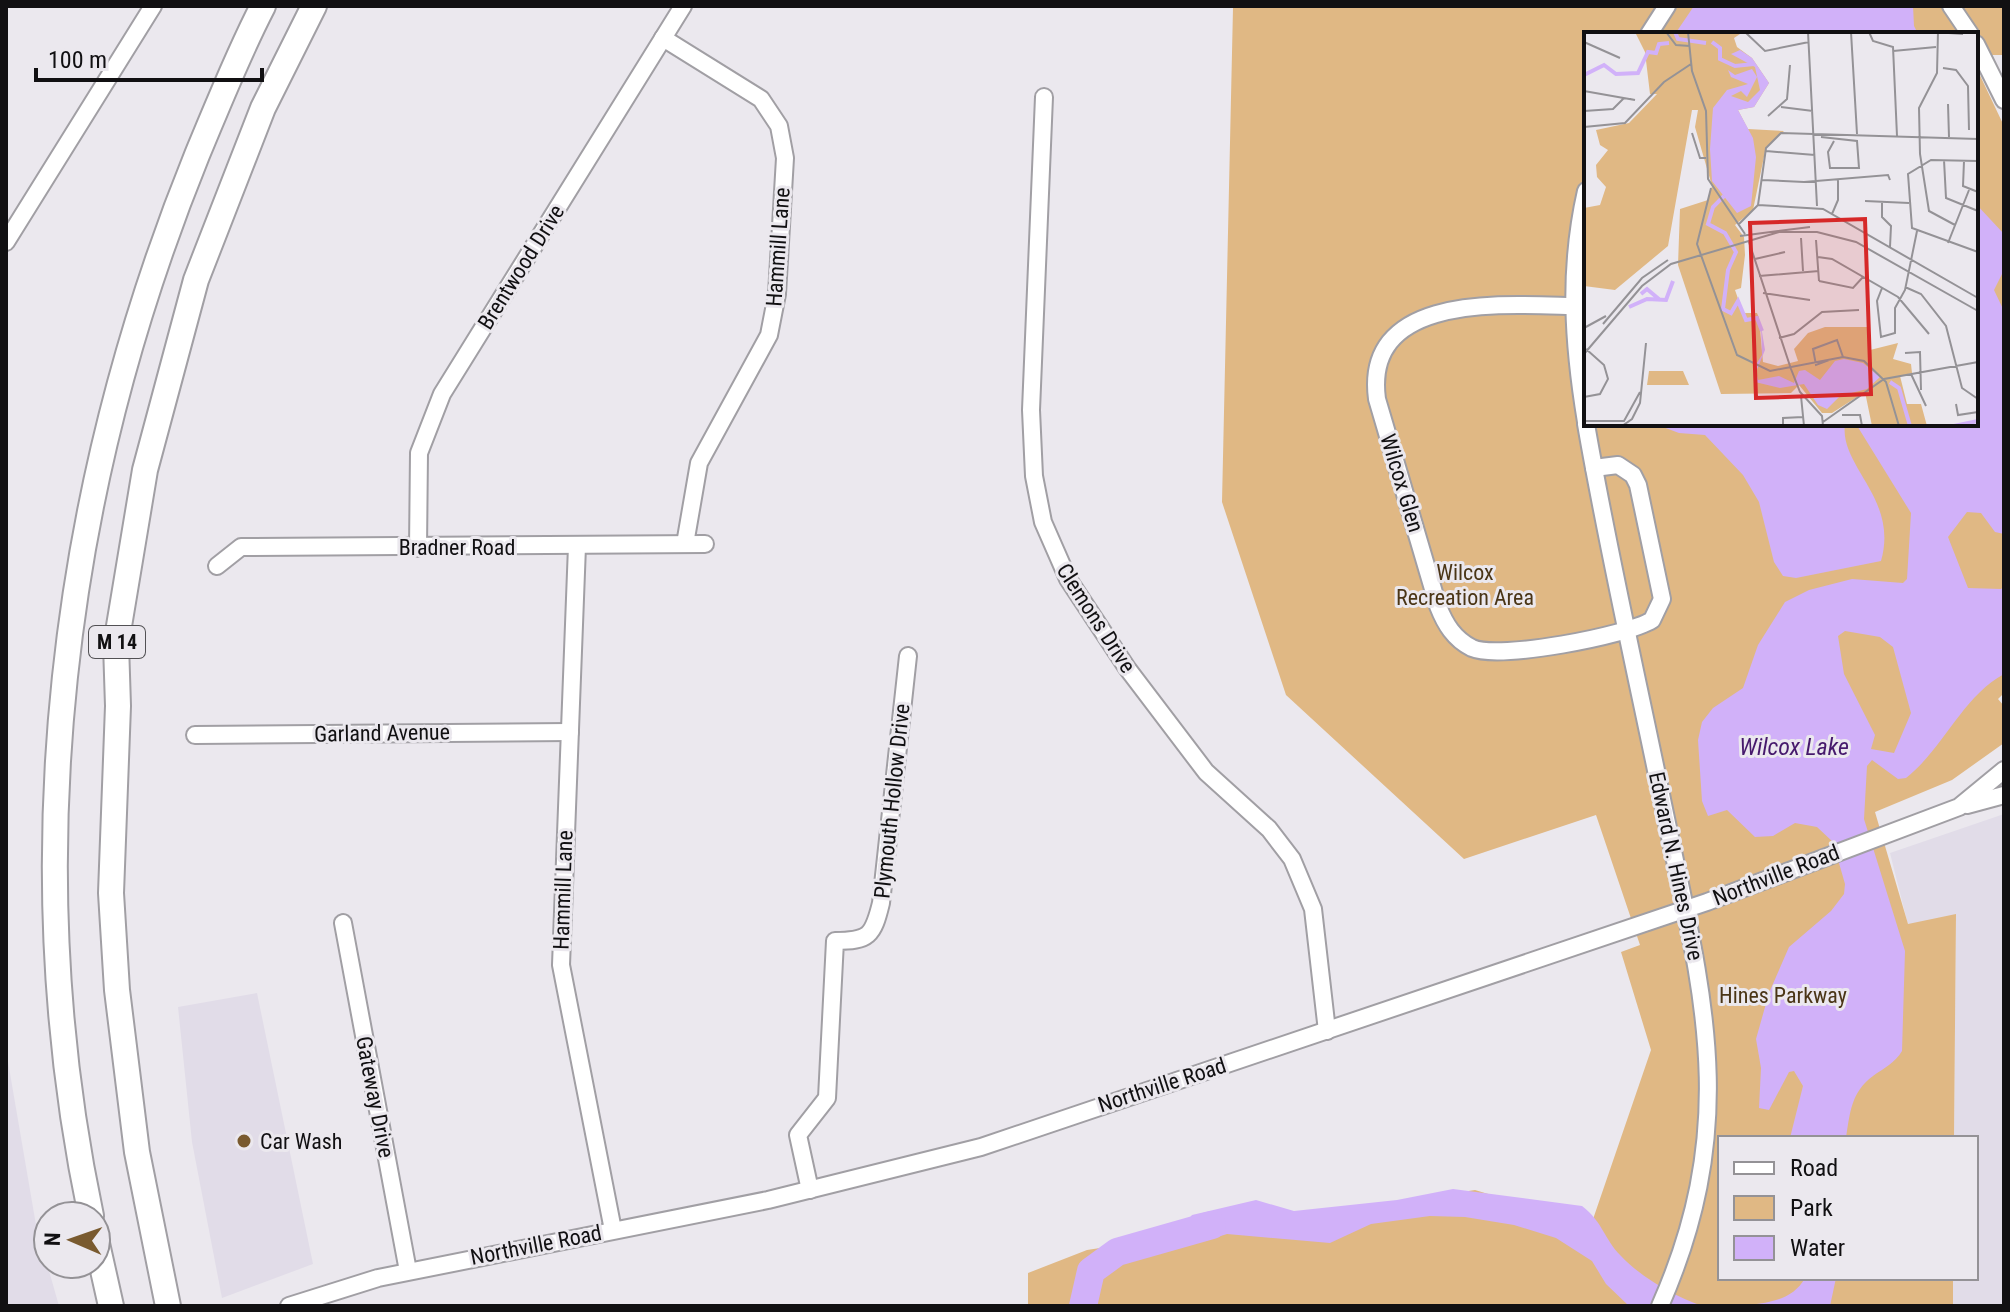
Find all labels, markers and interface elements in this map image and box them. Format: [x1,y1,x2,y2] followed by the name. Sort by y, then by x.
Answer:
[36,32,262,82] scale bar
[1584,32,1978,426] inset map
[48,46,107,74] text: 100 m
[761,187,795,307] street label: Hammill Lane
[473,200,569,334] street label: Brentwood Drive
[1375,431,1429,535] street label: Wilcox Glen
[399,535,515,560] street label: Bradner Road
[1051,559,1141,677] street label: Clemons Drive
[1396,560,1534,610] park label: Wilcox Recreation Area
[89,626,145,658] road number: M 14
[869,702,915,900] street label: Plymouth Hollow Drive
[314,719,450,747] street label: Garland Avenue
[1739,733,1849,761] water label: Wilcox Lake
[1644,769,1708,963] street label: Edward N. Hines Drive
[548,830,578,950] street label: Hammill Lane
[1709,839,1843,911] street label: Northville Road
[1719,983,1847,1008] park label: Hines Parkway
[351,1034,399,1160] street label: Gateway Drive
[1095,1053,1229,1117] street label: Northville Road
[260,1129,342,1154] place label: Car Wash
[235,1132,253,1150] marker: Car Wash
[1718,1136,1978,1280] legend
[1790,1154,1838,1182] text: Road
[1790,1194,1833,1222] text: Park
[32,1200,112,1280] north arrow
[468,1220,604,1270] street label: Northville Road
[40,1232,65,1246] text: N
[1790,1234,1845,1262] text: Water

